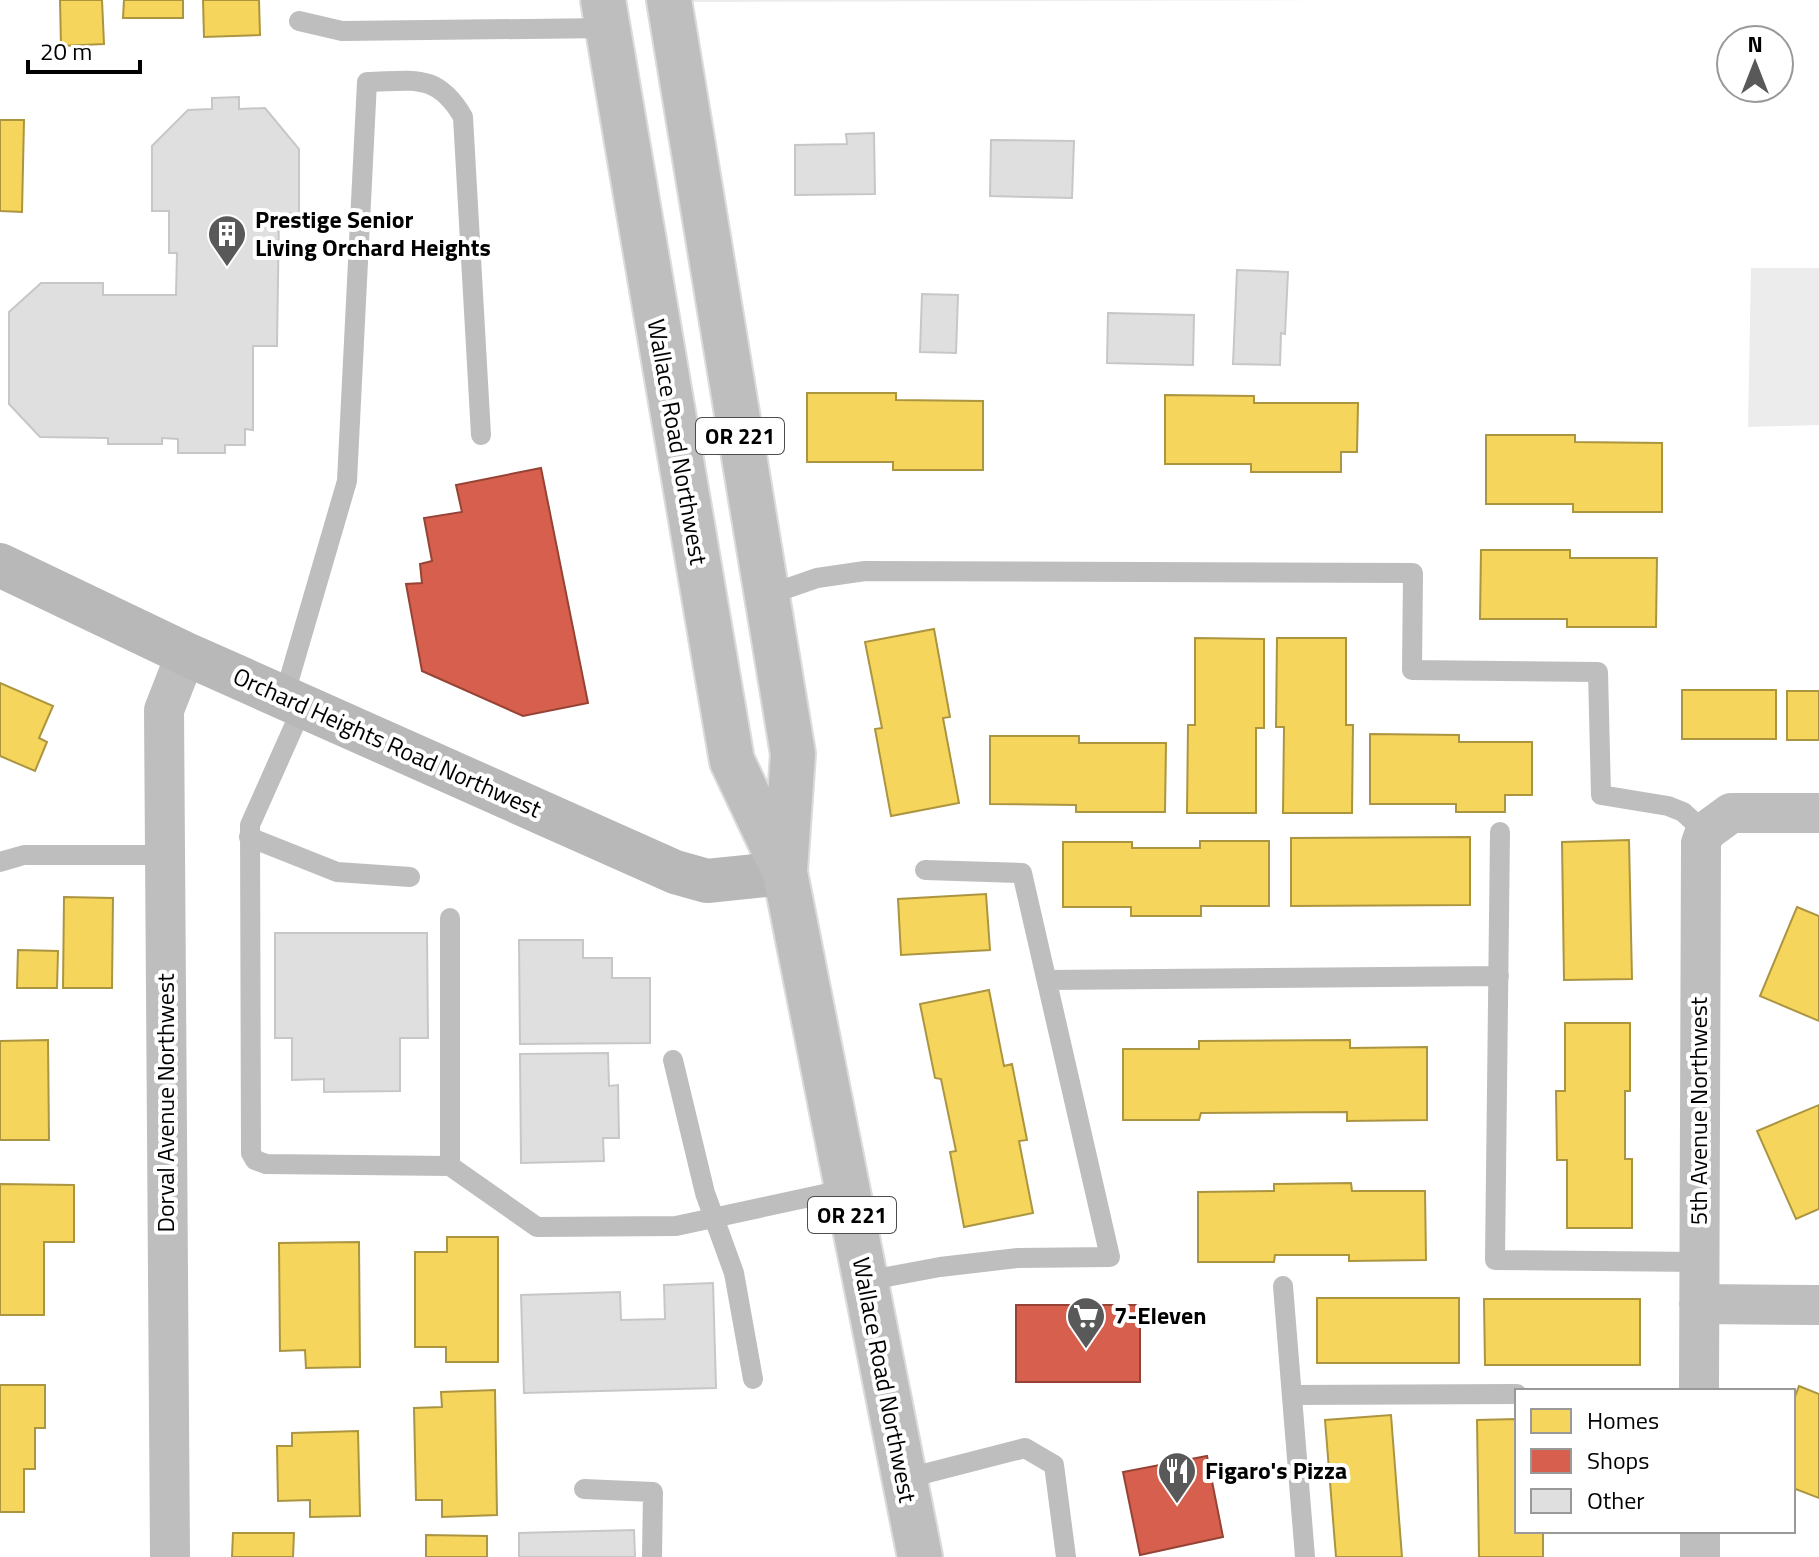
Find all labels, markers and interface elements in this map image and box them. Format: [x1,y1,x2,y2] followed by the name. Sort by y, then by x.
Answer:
[28,24,140,74] scale bar
[1715,24,1795,104] north arrow
[1747,27,1763,61] text: N
[40,33,92,69] text: 20 m
[255,201,491,265] place label: Prestige Senior Living Orchard Heights
[206,213,248,268] building icon: Prestige Senior Living Orchard Heights
[639,316,717,568] street label: Wallace Road Northwest
[696,418,784,454] road number: OR 221
[227,658,548,827] street label: Orchard Heights Road Northwest
[147,973,183,1233] street label: Dorval Avenue Northwest
[1680,996,1716,1225] street label: 5th Avenue Northwest
[808,1197,896,1233] road number: OR 221
[844,1254,927,1506] street label: Wallace Road Northwest
[1065,1295,1107,1350] supermarket icon: 7-Eleven
[1114,1297,1206,1333] place label: 7-Eleven
[1515,1389,1795,1533] legend
[1587,1402,1659,1438] text: Homes
[1587,1442,1649,1478] text: Shops
[1156,1450,1198,1505] restaurant icon: Figaro's Pizza
[1205,1452,1347,1488] place label: Figaro's Pizza
[1587,1482,1645,1518] text: Other

